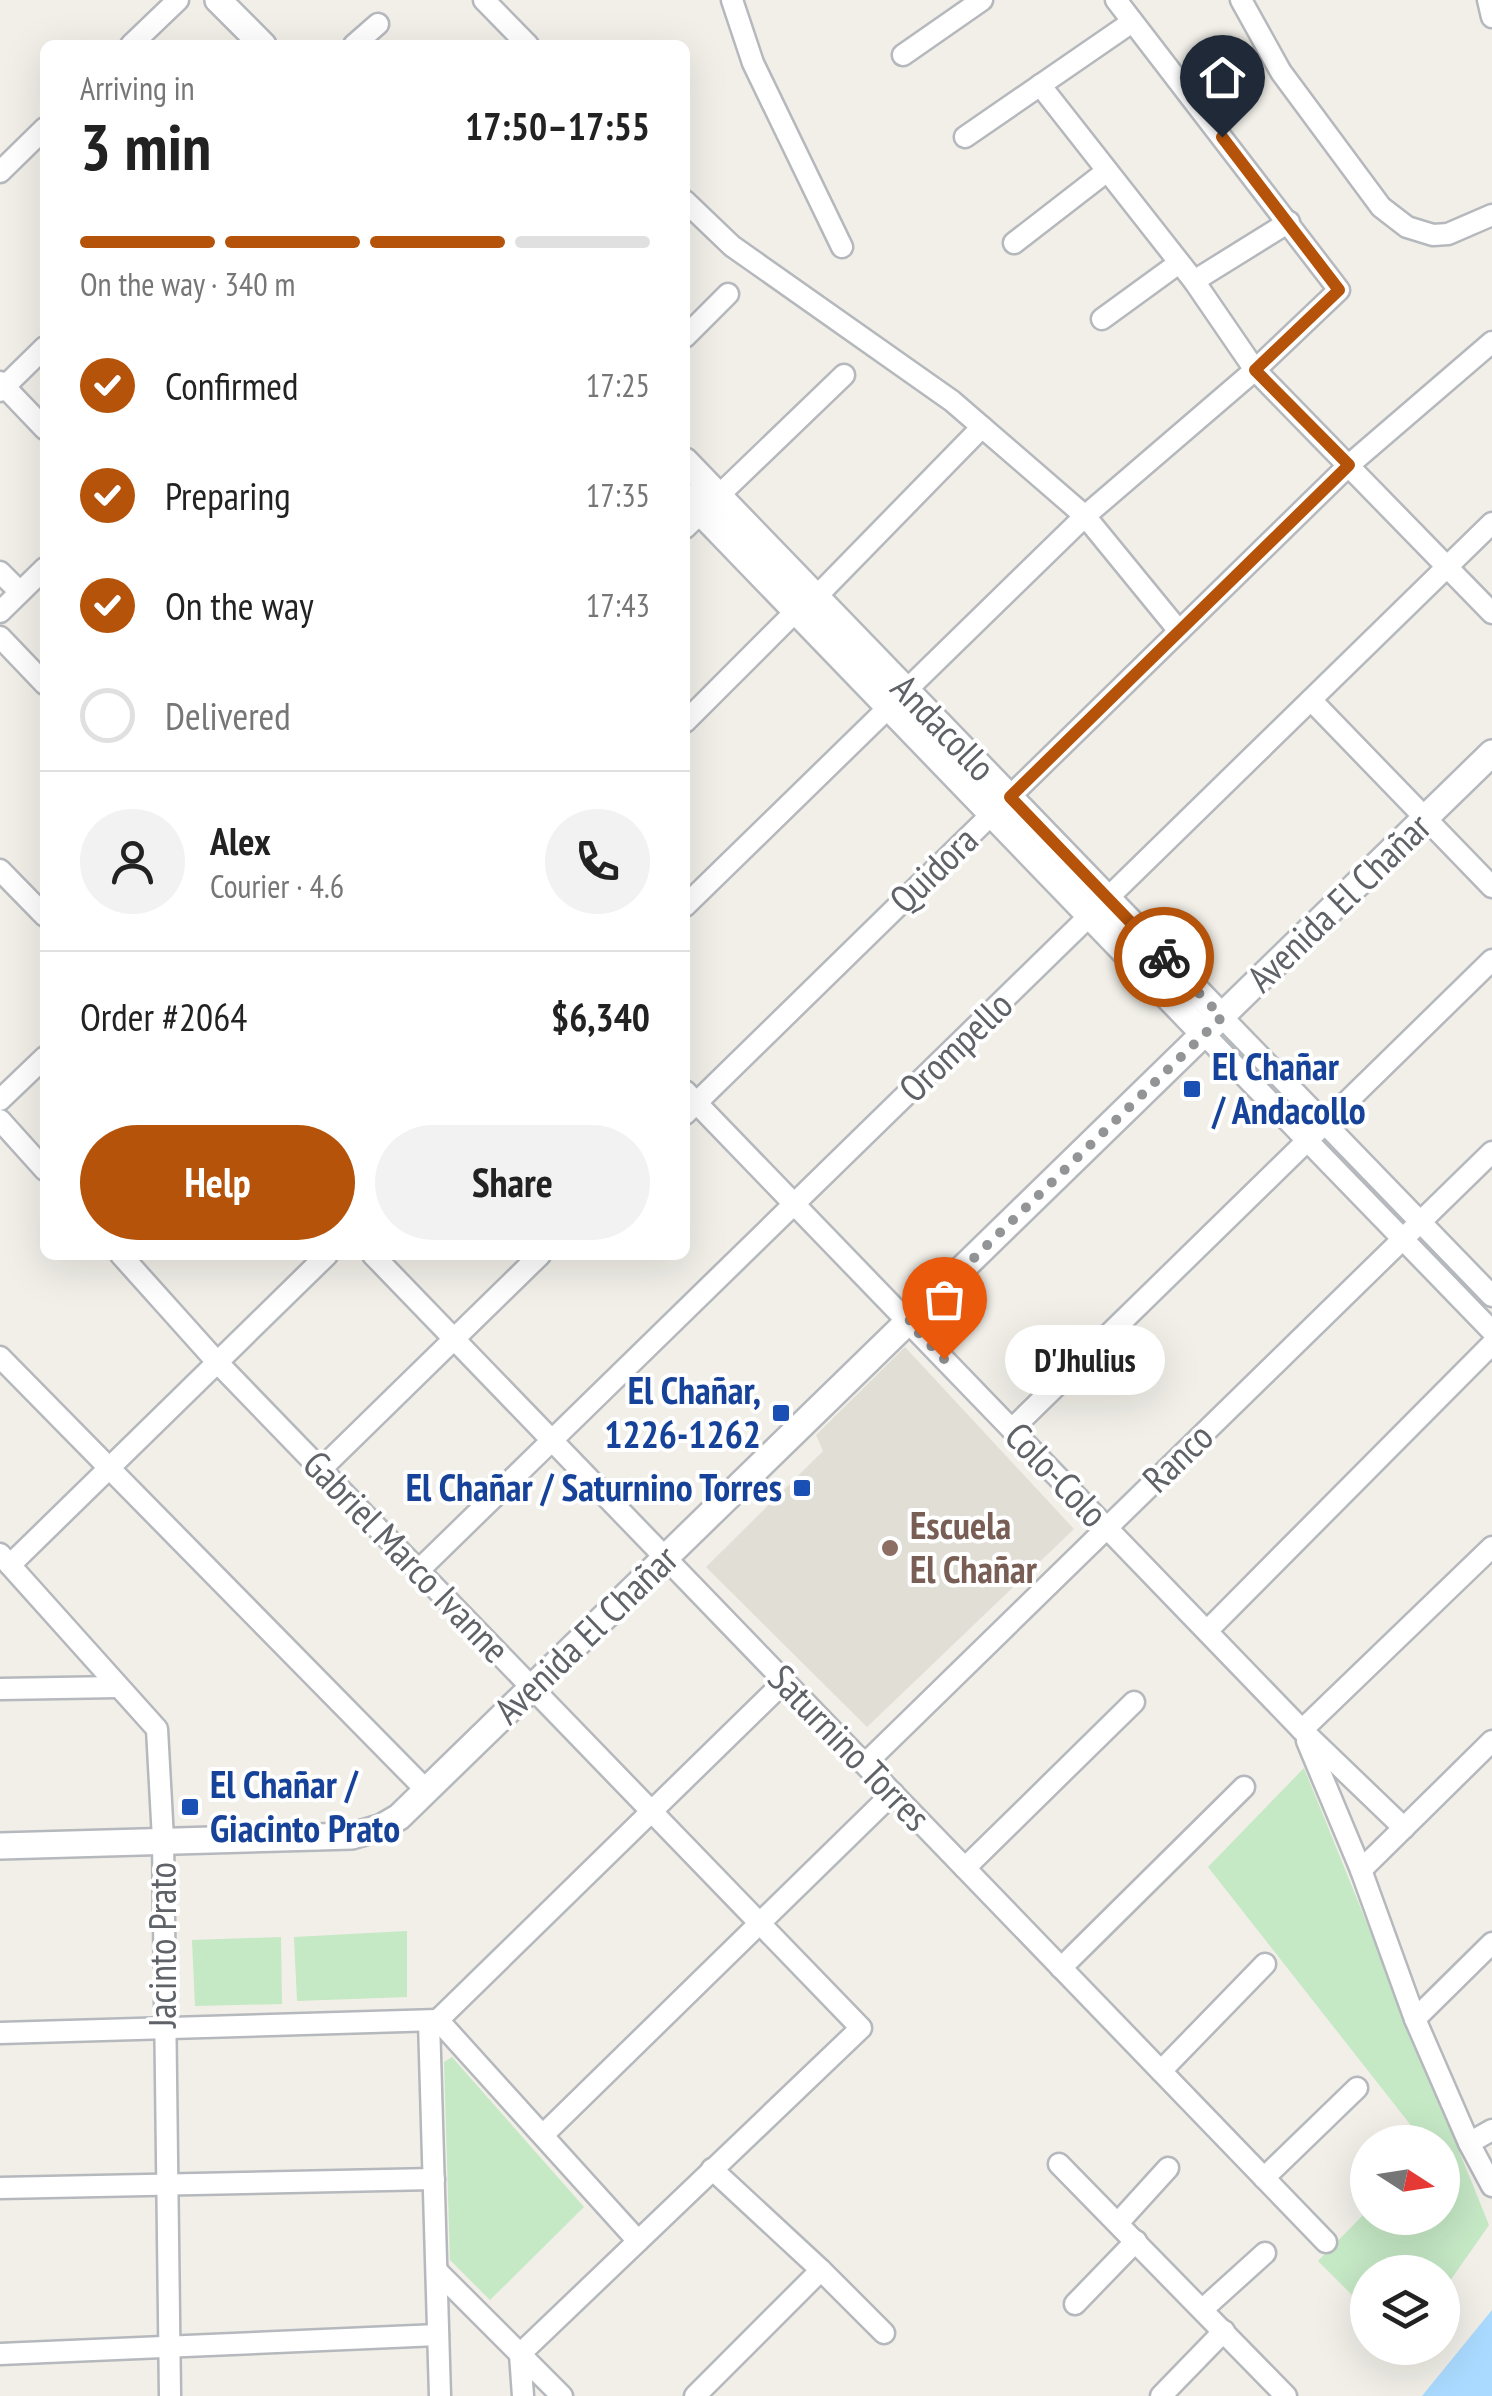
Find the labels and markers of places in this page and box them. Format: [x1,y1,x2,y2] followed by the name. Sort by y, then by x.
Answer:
[1180,35,1265,138] pin
[1211,1041,1366,1134] place label: El Chañar / Andacollo
[1181,1078,1203,1100] marker: El Chañar / Andacollo
[902,1257,987,1360] pin
[1004,1324,1164,1394] callout: D'Jhulius
[604,1365,761,1458] place label: El Chañar, 1226-1262
[770,1402,792,1424] marker: El Chañar, 1226-1262
[406,1462,782,1511] place label: El Chañar / Saturnino Torres
[791,1477,813,1499] marker: El Chañar / Saturnino Torres
[910,1500,1038,1593] place label: Escuela El Chañar
[879,1537,901,1559] marker: Escuela El Chañar
[210,1759,400,1852] place label: El Chañar / Giacinto Prato
[179,1796,201,1818] marker: El Chañar / Giacinto Prato

